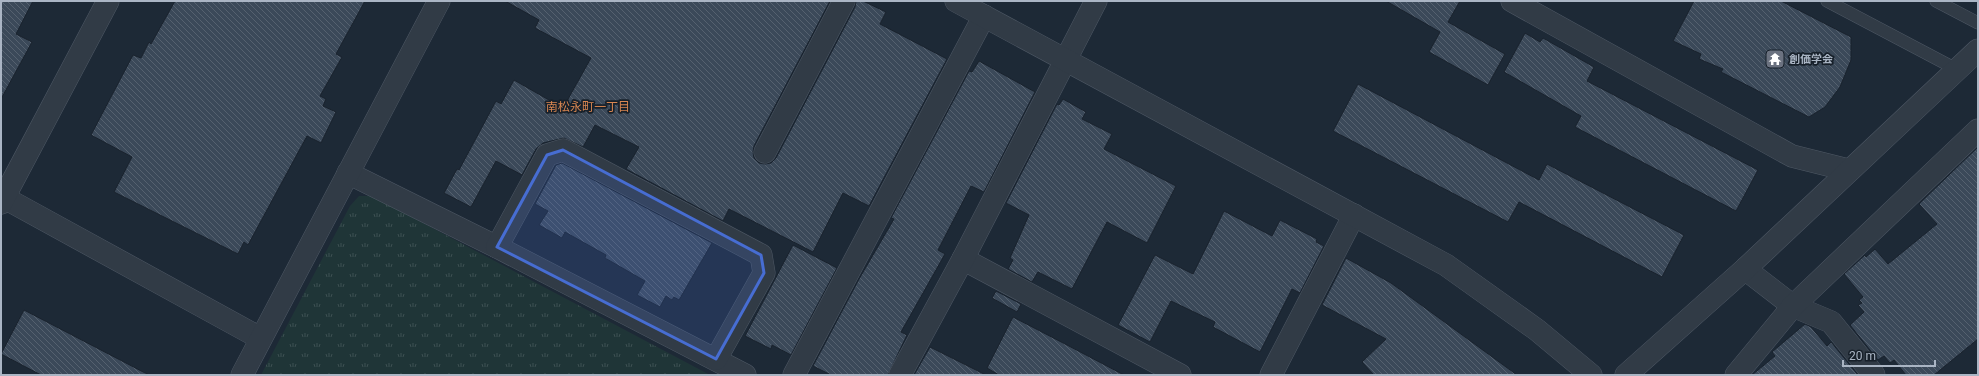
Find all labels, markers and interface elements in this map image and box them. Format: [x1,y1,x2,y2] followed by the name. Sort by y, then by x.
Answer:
[1764,48,1786,70] temple icon: 創価学会
[1789,53,1833,66] place label: 創価学会
[546,100,630,114] district label: 南松永町一丁目
[1843,342,1935,368] scale bar
[1849,349,1876,363] text: 20 m

